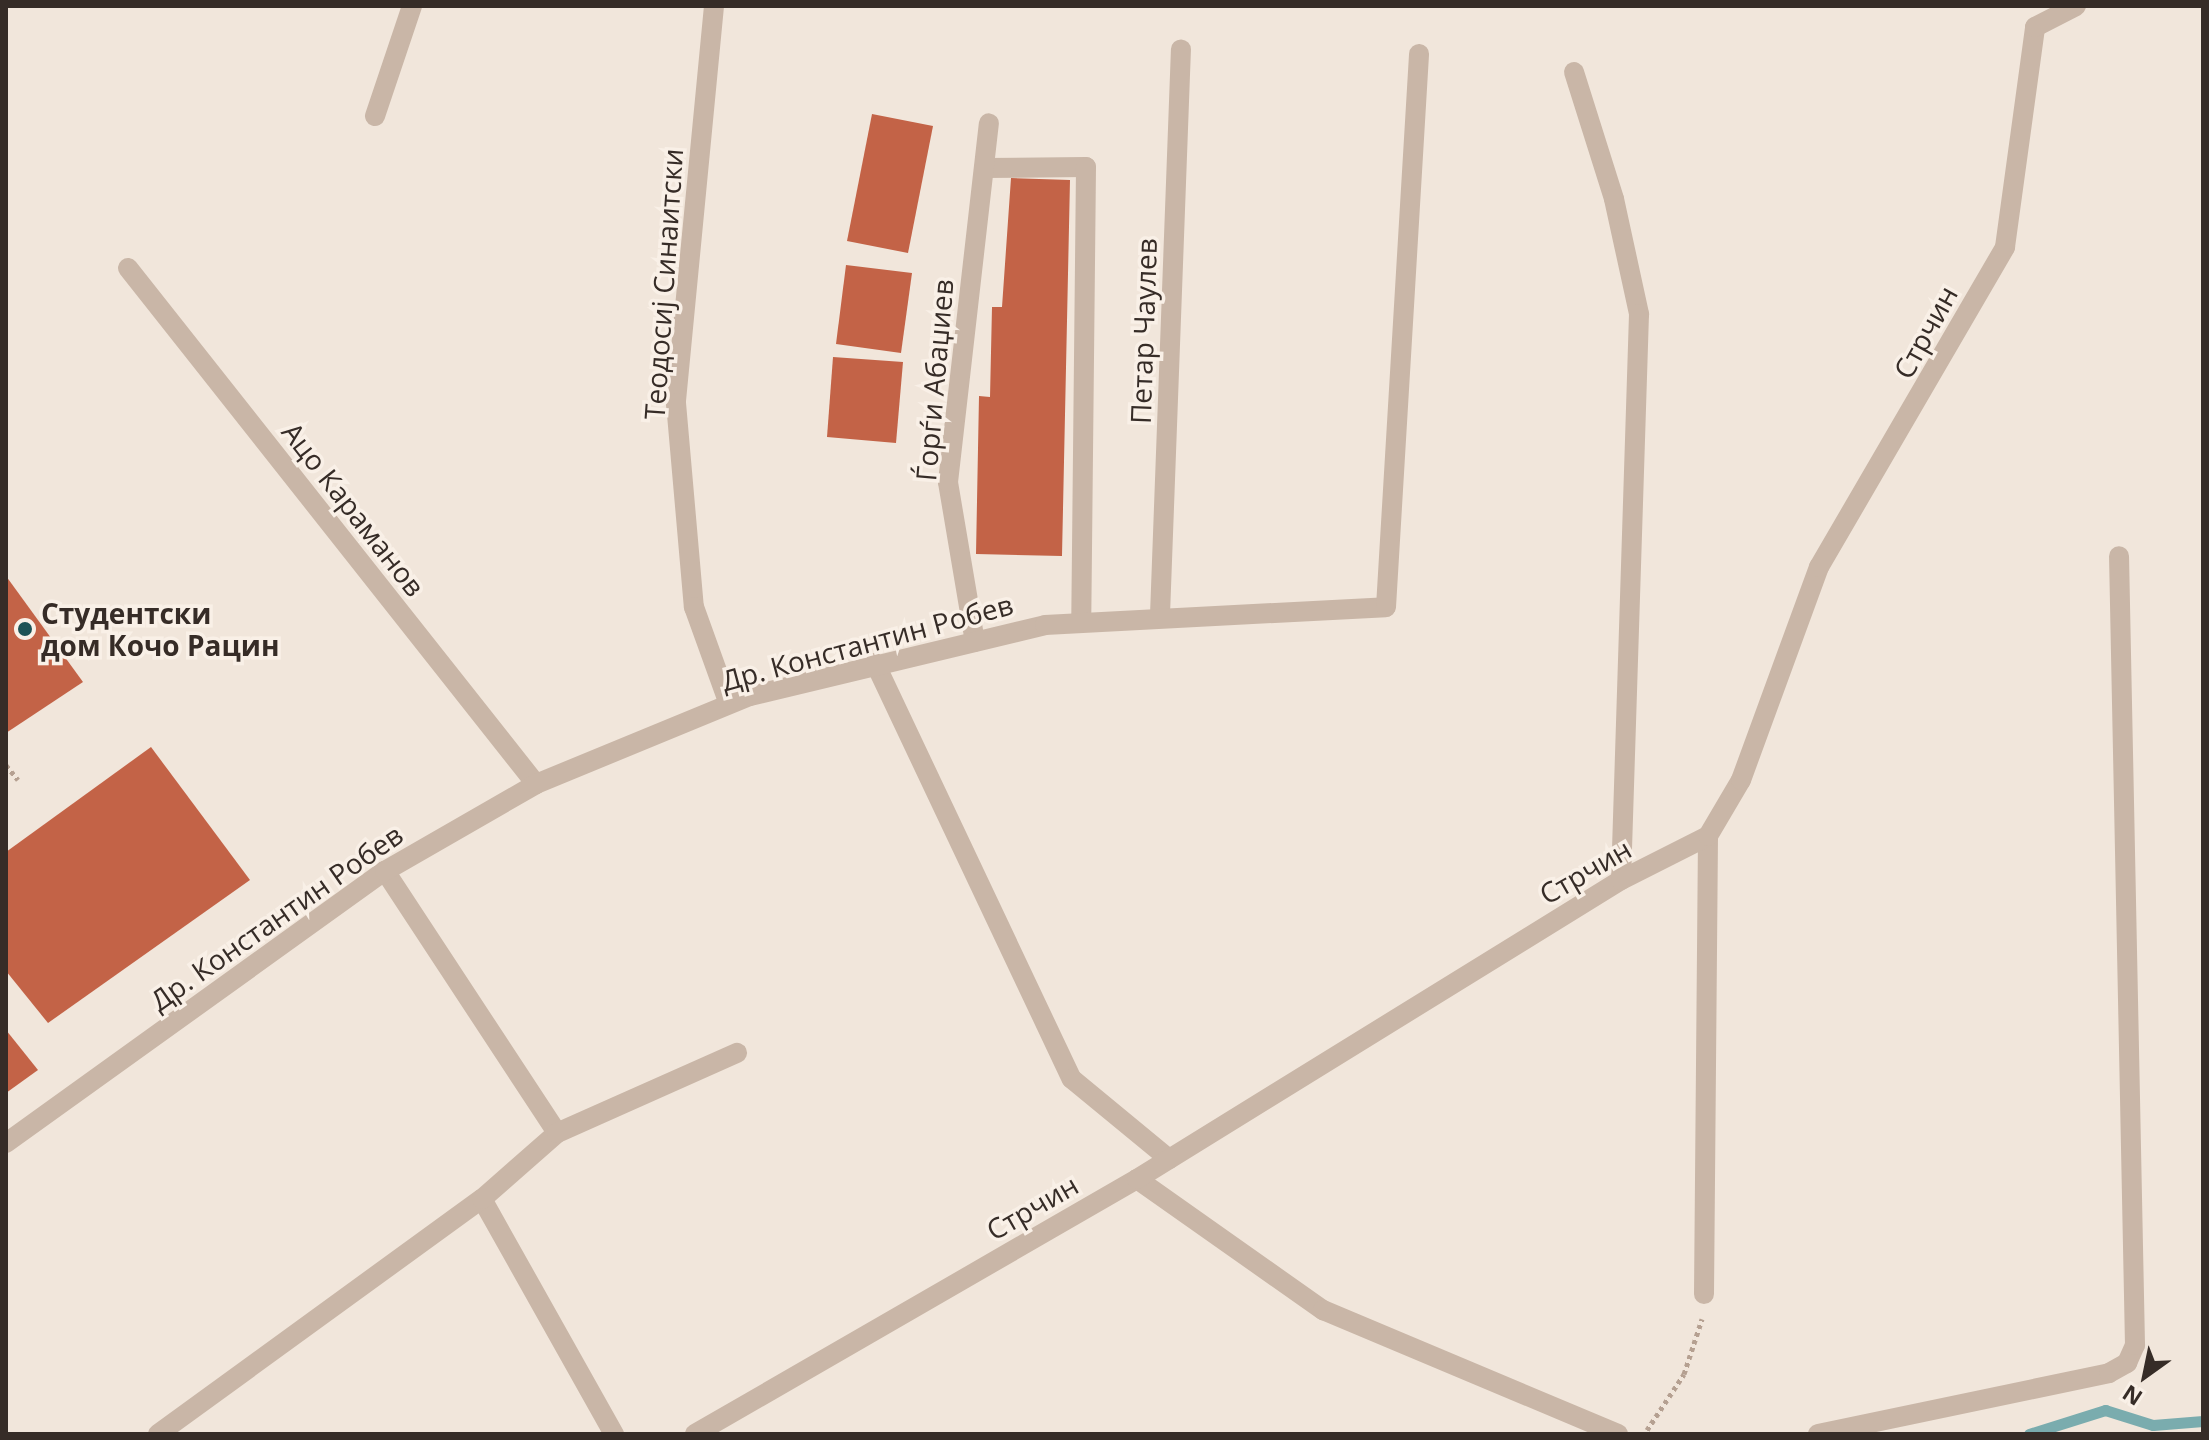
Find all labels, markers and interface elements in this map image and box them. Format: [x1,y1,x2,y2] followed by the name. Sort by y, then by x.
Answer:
[637,147,689,421] street label: Теодосиј Синаитски
[1123,237,1163,425] street label: Петар Чаулев
[908,278,960,482] street label: Ѓорѓи Абаџиев
[1886,280,1964,384] street label: Стрчин
[276,415,432,603] street label: Ацо Караманов
[718,587,1016,697] street label: Др. Константин Робев
[41,596,279,662] place label: Студентски дом Кочо Рацин
[16,620,34,638] marker: Студентски дом Кочо Рацин
[143,817,409,1017] street label: Др. Константин Робев
[1533,831,1637,911] street label: Стрчин
[980,1167,1084,1247] street label: Стрчин
[2105,1336,2185,1416] north arrow
[2116,1379,2148,1414] text: N

